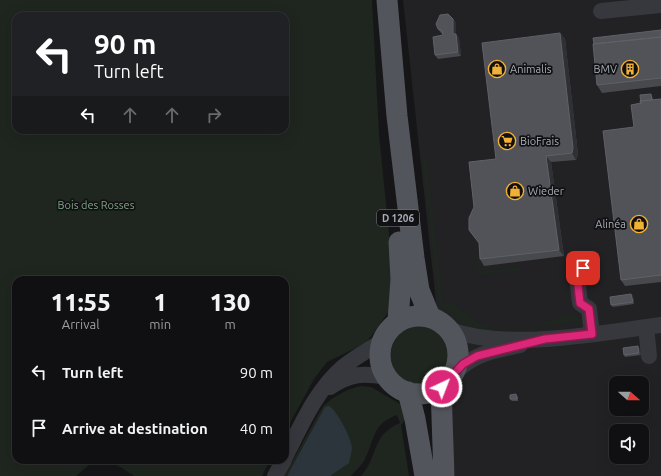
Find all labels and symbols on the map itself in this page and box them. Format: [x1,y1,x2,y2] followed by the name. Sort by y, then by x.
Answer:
[487,59,507,79] shop icon: Animalis
[620,59,640,79] building icon: BMV
[510,63,552,75] place label: Animalis
[593,63,617,75] place label: BMV
[497,131,517,151] supermarket icon: BioFrais
[520,135,559,147] place label: BioFrais
[505,181,525,201] shop icon: Wieder
[528,185,565,197] place label: Wieder
[58,199,135,211] park label: Bois des Rosses
[377,210,419,226] road number: D 1206
[629,214,649,234] shop icon: Alinéa
[595,218,626,230] place label: Alinéa
[566,251,600,285] pin
[421,366,463,408] position arrow
[609,376,649,416] north arrow

